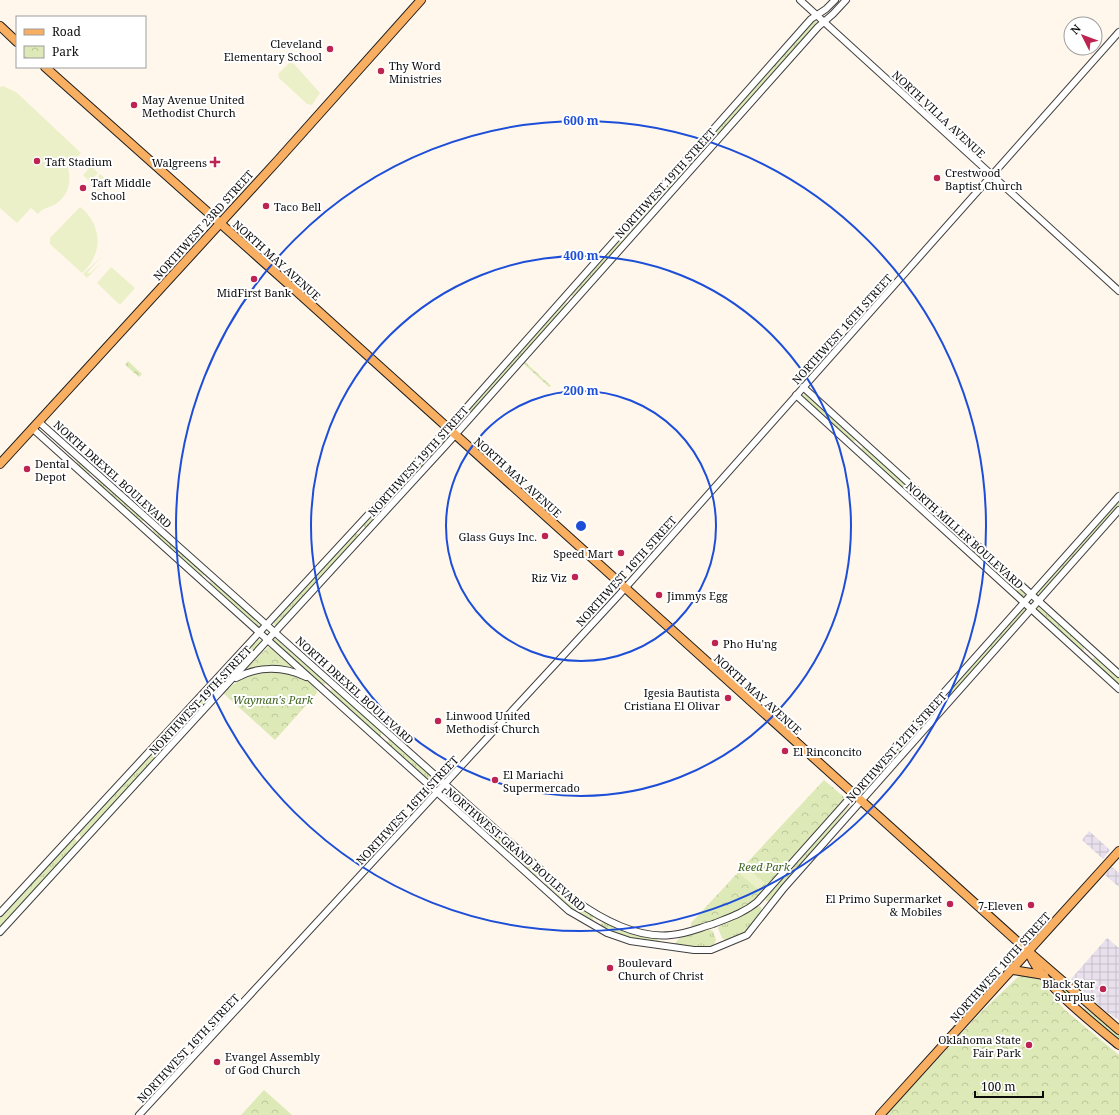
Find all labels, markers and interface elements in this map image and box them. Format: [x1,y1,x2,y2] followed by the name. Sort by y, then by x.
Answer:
[16,16,146,68] legend
[1063,16,1103,56] north arrow
[1067,20,1084,37] text: N
[52,23,82,40] text: Road
[224,36,323,64] place label: Cleveland Elementary School
[52,43,80,60] text: Park
[325,44,335,54] marker: Cleveland Elementary School
[389,58,442,86] place label: Thy Word Ministries
[376,66,386,76] marker: Thy Word Ministries
[889,67,989,161] street label: NORTH VILLA AVENUE
[142,92,245,120] place label: May Avenue United Methodist Church
[129,100,139,110] marker: May Avenue United Methodist Church
[563,112,599,129] text: 600 m
[611,124,719,241] street label: NORTHWEST 19TH STREET
[45,154,113,169] place label: Taft Stadium
[152,155,207,170] place label: Walgreens
[32,156,42,166] marker: Taft Stadium
[210,157,220,167] marker: Walgreens
[945,165,1023,193] place label: Crestwood Baptist Church
[149,167,257,283] street label: NORTHWEST 23RD STREET
[932,173,942,183] marker: Crestwood Baptist Church
[91,175,151,203] place label: Taft Middle School
[78,183,88,193] marker: Taft Middle School
[274,199,322,214] place label: Taco Bell
[261,201,271,211] marker: Taco Bell
[230,217,324,304] street label: NORTH MAY AVENUE
[563,247,599,264] text: 400 m
[788,270,896,387] street label: NORTHWEST 16TH STREET
[249,274,259,284] marker: MidFirst Bank
[217,285,292,300] place label: MidFirst Bank
[563,382,599,399] text: 200 m
[364,402,472,519] street label: NORTHWEST 19TH STREET
[51,417,175,531] street label: NORTH DREXEL BOULEVARD
[471,434,565,521] street label: NORTH MAY AVENUE
[35,456,70,484] place label: Dental Depot
[22,464,32,474] marker: Dental Depot
[903,478,1027,592] street label: NORTH MILLER BOULEVARD
[572,512,680,629] street label: NORTHWEST 16TH STREET
[574,519,588,533] centre of rings
[459,529,537,544] place label: Glass Guys Inc.
[540,531,550,541] marker: Glass Guys Inc.
[553,546,613,561] place label: Speed Mart
[616,548,626,558] marker: Speed Mart
[531,570,567,585] place label: Riz Viz
[570,572,580,582] marker: Riz Viz
[666,588,728,603] place label: Jimmys Egg
[654,590,664,600] marker: Jimmys Egg
[293,633,417,747] street label: NORTH DREXEL BOULEVARD
[723,636,777,651] place label: Pho Hu'ng
[710,638,720,648] marker: Pho Hu'ng
[146,642,255,758] street label: NORTHWEST 19TH STREET
[711,651,805,738] street label: NORTH MAY AVENUE
[624,685,721,713] place label: Igesia Bautista Cristiana El Olivar
[842,688,950,805] street label: NORTHWEST 12TH STREET
[233,692,314,707] park label: Wayman's Park
[723,693,733,703] marker: Igesia Bautista Cristiana El Olivar
[446,708,540,736] place label: Linwood United Methodist Church
[433,716,443,726] marker: Linwood United Methodist Church
[793,744,862,759] place label: El Rinconcito
[780,746,790,756] marker: El Rinconcito
[353,752,462,868] street label: NORTHWEST 16TH STREET
[503,767,580,795] place label: El Mariachi Supermercado
[490,775,500,785] marker: El Mariachi Supermercado
[443,784,589,914] street label: NORTHWEST GRAND BOULEVARD
[737,859,791,874] park label: Reed Park
[825,891,942,919] place label: El Primo Supermarket & Mobiles
[978,898,1023,913] place label: 7-Eleven
[945,899,955,909] marker: El Primo Supermarket & Mobiles
[1026,900,1036,910] marker: 7-Eleven
[946,908,1054,1025] street label: NORTHWEST 10TH STREET
[618,955,704,983] place label: Boulevard Church of Christ
[605,963,615,973] marker: Boulevard Church of Christ
[1042,976,1096,1004] place label: Black Star Surplus
[1098,984,1108,994] marker: Black Star Surplus
[134,990,243,1106] street label: NORTHWEST 16TH STREET
[938,1032,1022,1060] place label: Oklahoma State Fair Park
[1024,1040,1034,1050] marker: Oklahoma State Fair Park
[225,1049,321,1077] place label: Evangel Assembly of God Church
[212,1057,222,1067] marker: Evangel Assembly of God Church
[975,1073,1043,1099] scale bar
[981,1078,1016,1095] text: 100 m

